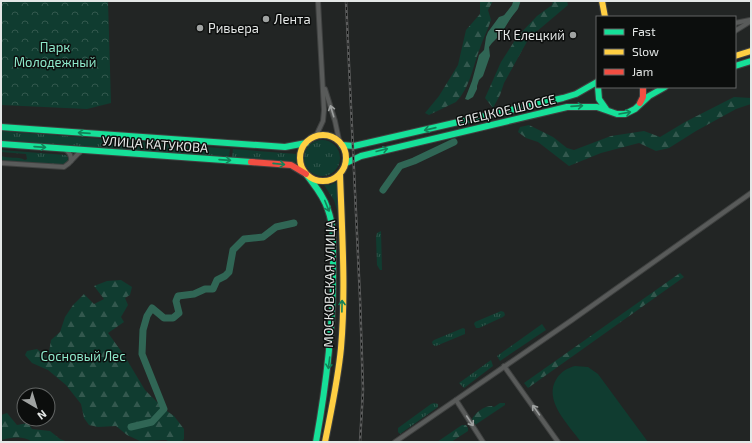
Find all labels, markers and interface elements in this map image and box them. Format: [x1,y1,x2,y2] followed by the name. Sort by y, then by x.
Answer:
[274,11,311,27] place label: Лента
[261,14,271,24] marker: Лента
[596,16,736,88] legend
[208,20,259,36] place label: Ривьера
[195,23,205,33] marker: Ривьера
[632,24,656,38] text: Fast
[495,27,565,43] place label: ТК Елецкий
[568,30,578,40] marker: ТК Елецкий
[14,39,96,70] park label: Парк Молодежный
[632,44,659,58] text: Slow
[632,64,653,78] text: Jam
[455,91,557,129] street label: ЕЛЕЦКОЕ ШОССЕ
[570,103,583,110] one-way arrow
[328,105,335,118] one-way arrow
[618,109,631,117] one-way arrow
[424,125,437,133] one-way arrow
[78,130,91,137] one-way arrow
[101,132,209,156] street label: УЛИЦА КАТУКОВА
[33,143,46,150] one-way arrow
[375,146,388,154] one-way arrow
[218,156,231,163] one-way arrow
[272,160,285,168] one-way arrow
[323,200,331,212] one-way arrow
[320,220,338,348] street label: МОСКОВСКАЯ УЛИЦА
[339,300,346,313] one-way arrow
[40,348,126,364] park label: Сосновый Лес
[325,356,333,369] one-way arrow
[16,387,56,427] north arrow
[532,405,540,416] one-way arrow
[35,408,50,423] text: N
[466,415,474,427] one-way arrow

